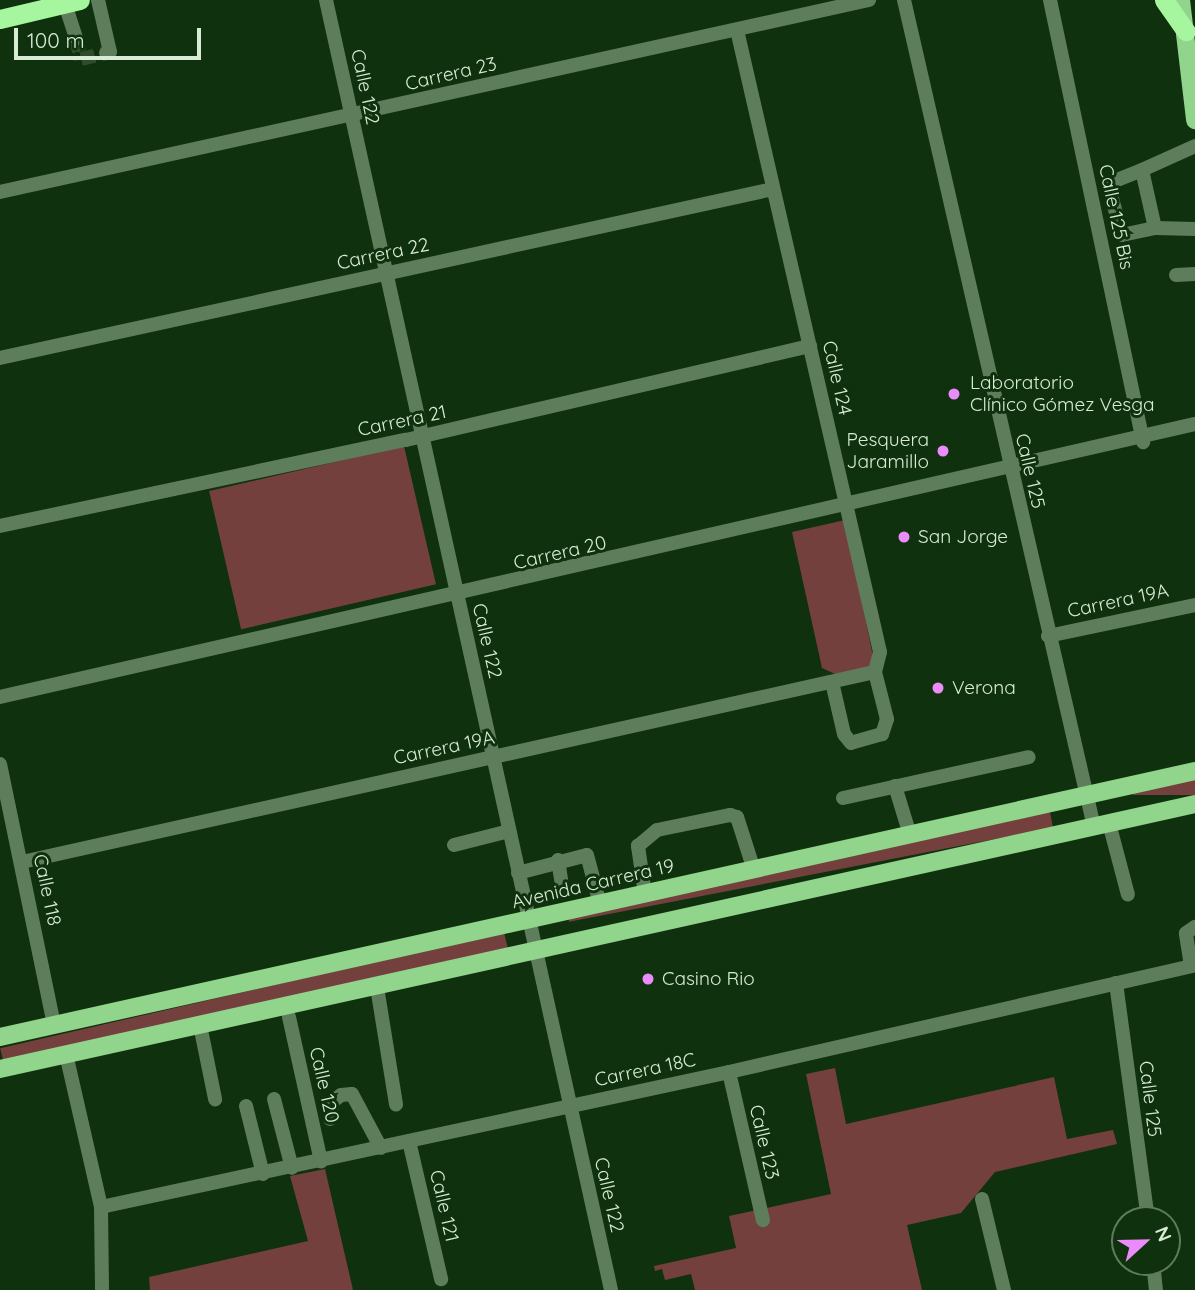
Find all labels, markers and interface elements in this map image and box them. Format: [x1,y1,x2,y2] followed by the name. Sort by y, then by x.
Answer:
[18,14,205,58] scale bar
[27,27,85,53] text: 100 m
[346,47,384,127] street label: Calle 122
[403,52,499,96] street label: Carrera 23
[1094,162,1138,272] street label: Calle 125 Bis
[335,233,431,275] street label: Carrera 22
[817,339,857,417] street label: Calle 124
[970,372,1155,416] place label: Laboratorio Clínico Gómez Vesga
[944,384,964,404] marker: Laboratorio Clínico Gómez Vesga
[356,400,448,442] street label: Carrera 21
[847,429,929,473] place label: Pesquera Jaramillo
[1010,431,1050,511] street label: Calle 125
[935,443,951,459] marker: Pesquera Jaramillo
[918,526,1008,548] place label: San Jorge
[896,529,912,545] marker: San Jorge
[511,531,609,575] street label: Carrera 20
[1065,579,1171,623] street label: Carrera 19A
[467,601,507,681] street label: Calle 122
[952,677,1016,699] place label: Verona
[930,680,946,696] marker: Verona
[391,726,497,770] street label: Carrera 19A
[28,852,66,928] street label: Calle 118
[510,854,676,914] street label: Avenida Carrera 19
[662,968,755,990] place label: Casino Rio
[640,971,656,987] marker: Casino Rio
[304,1045,344,1125] street label: Calle 120
[593,1048,697,1092] street label: Carrera 18C
[1134,1060,1166,1138] street label: Calle 125
[744,1102,784,1182] street label: Calle 123
[589,1155,629,1235] street label: Calle 122
[425,1168,463,1244] street label: Calle 121
[1111,1206,1181,1276] north arrow
[1150,1223,1177,1245] text: N

